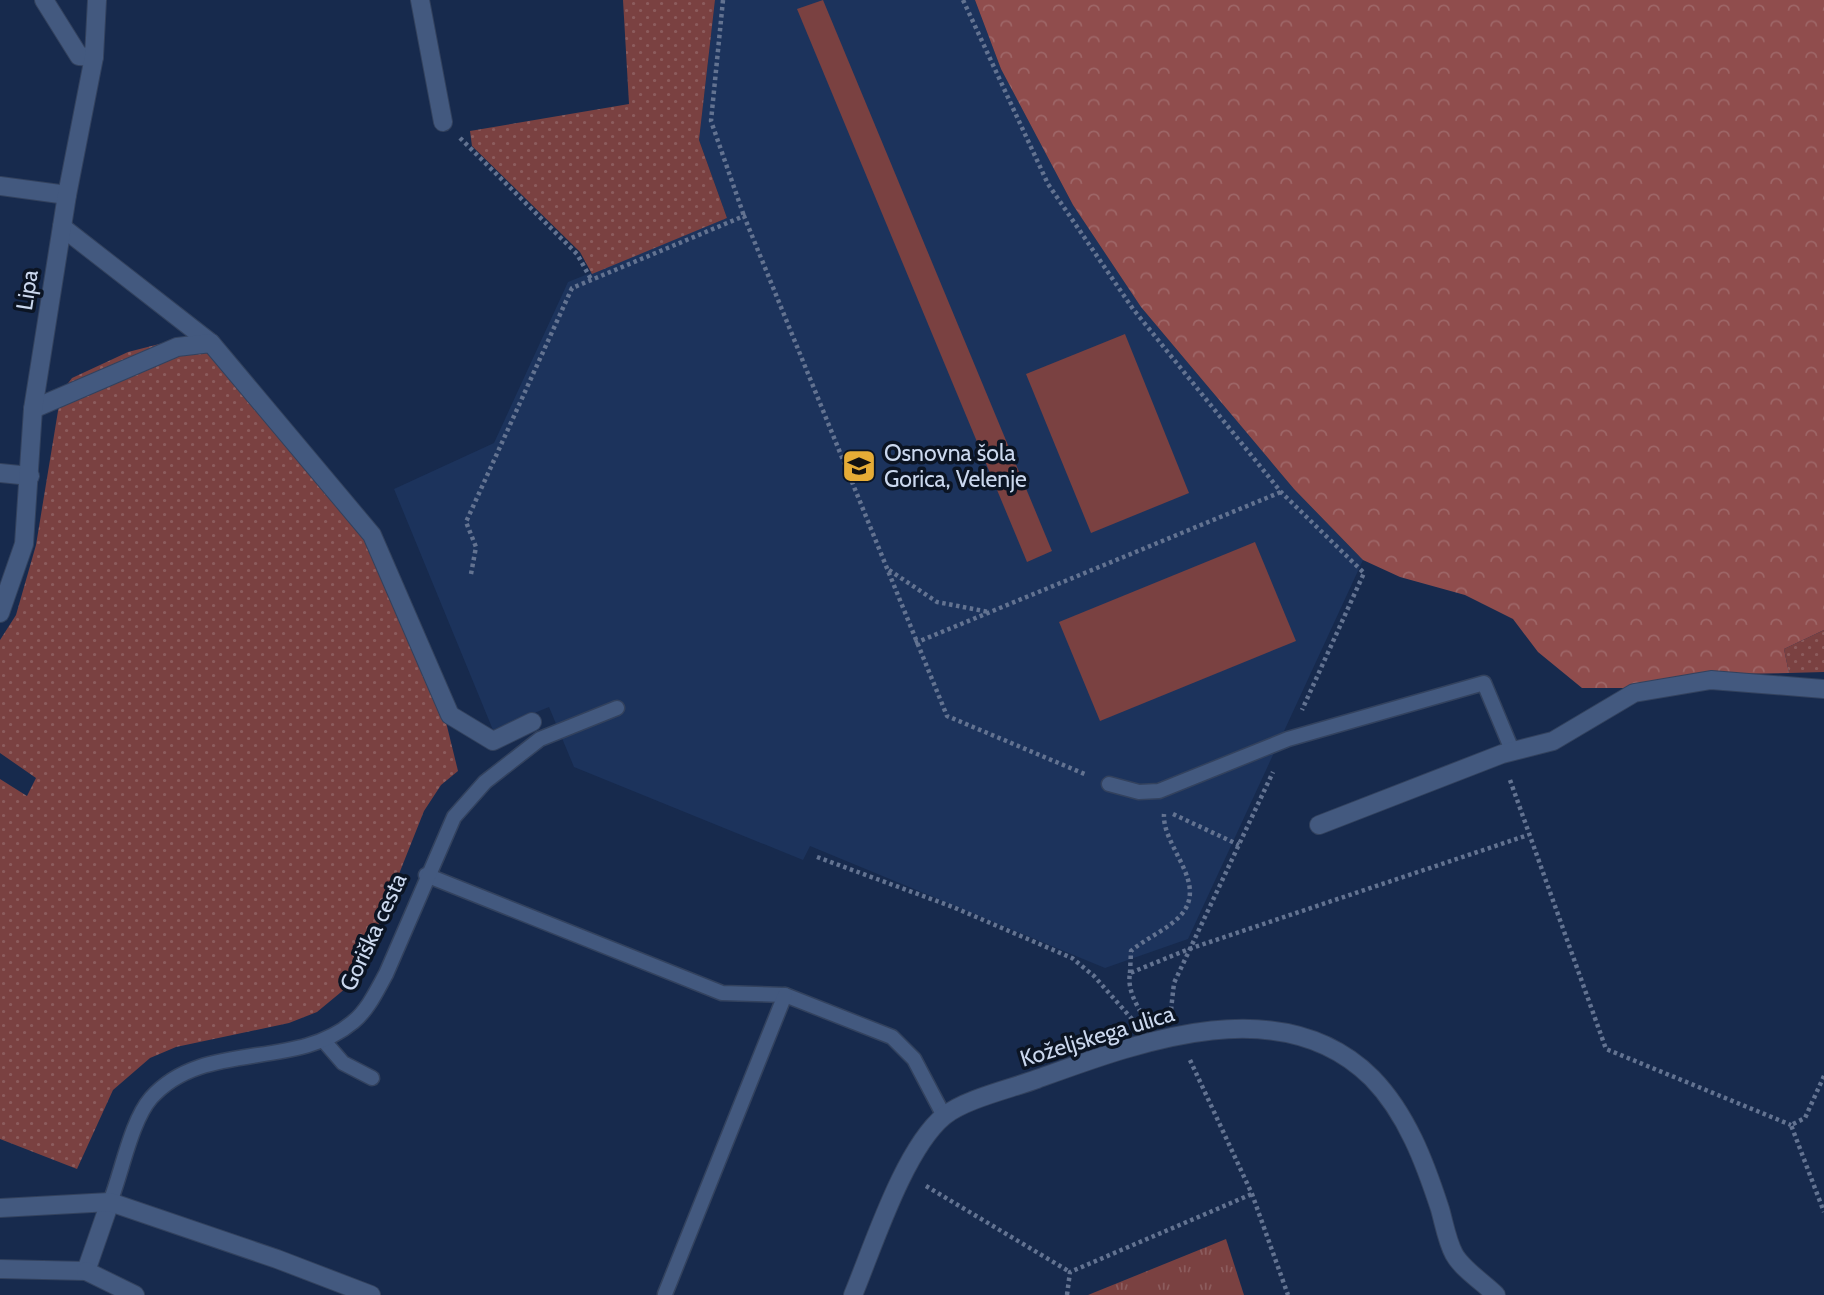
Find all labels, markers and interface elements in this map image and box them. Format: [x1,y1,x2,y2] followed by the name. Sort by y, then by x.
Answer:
[10,268,44,312] street label: Lipa
[884,439,1027,493] place label: Osnovna šola Gorica, Velenje
[840,447,878,485] school or university icon: Osnovna šola Gorica, Velenje
[334,869,412,995] street label: Goriška cesta
[1016,999,1178,1073] street label: Koželjskega ulica

